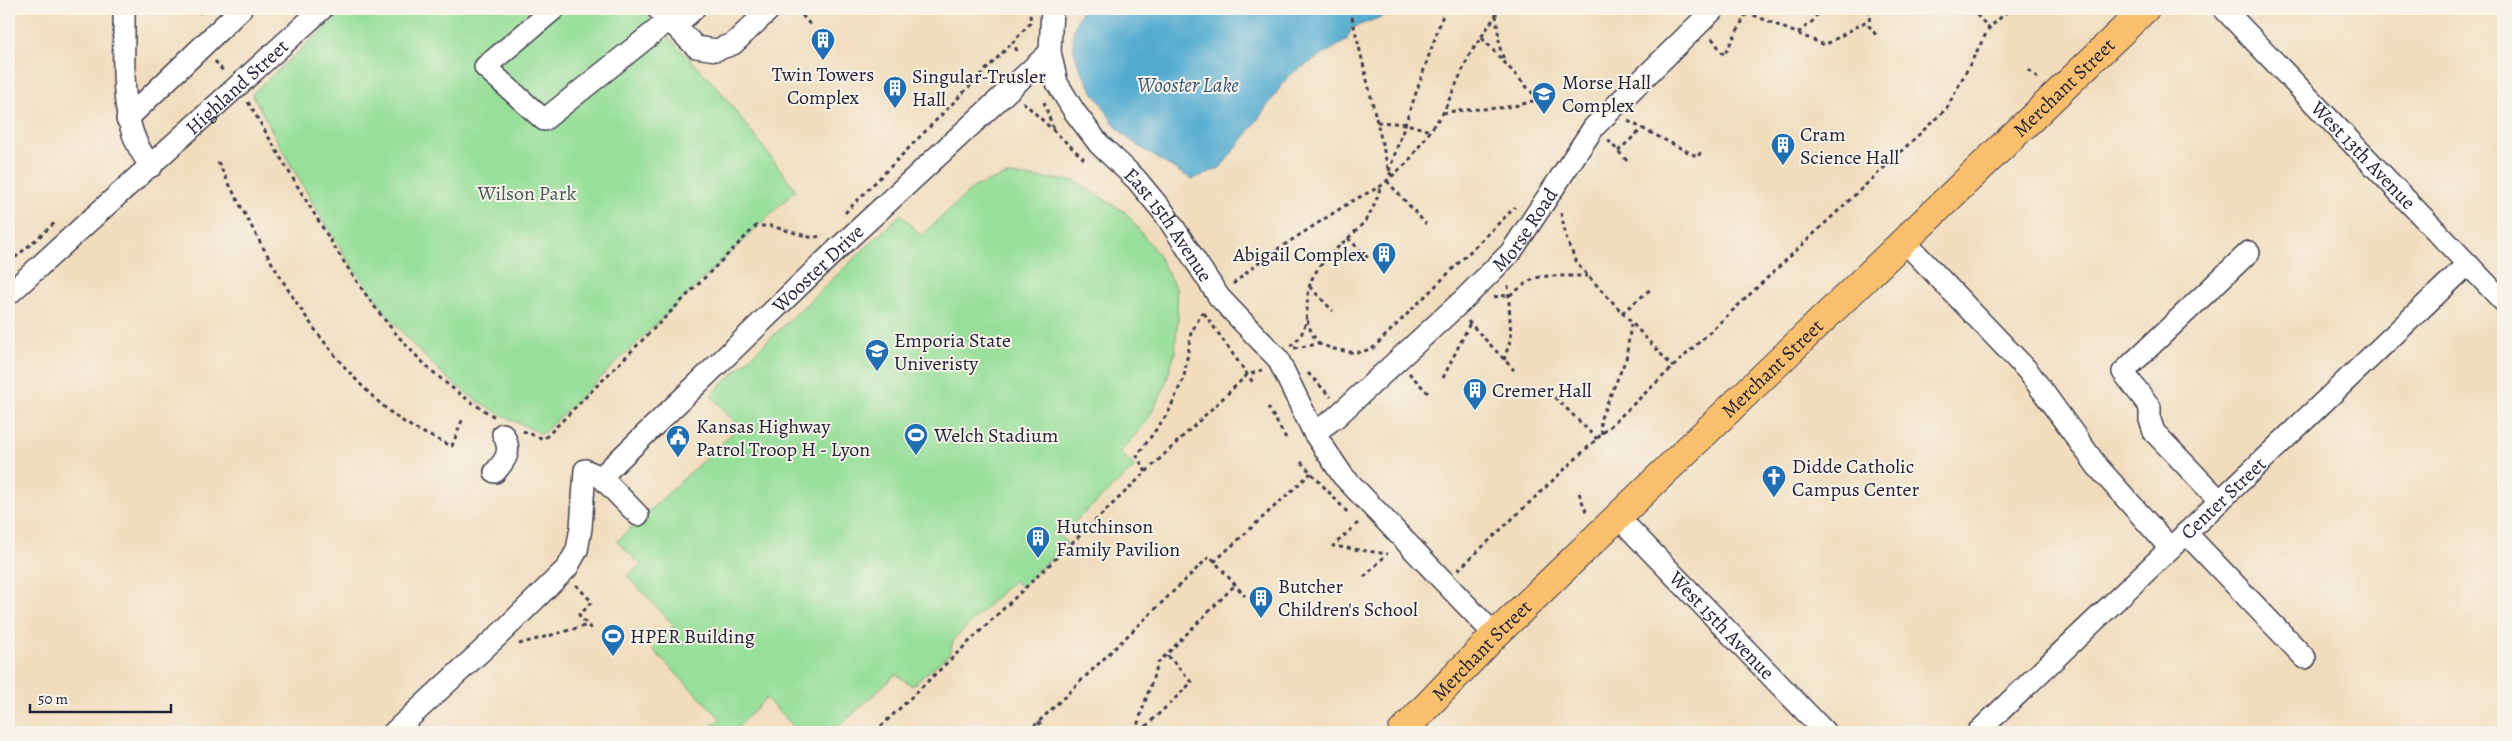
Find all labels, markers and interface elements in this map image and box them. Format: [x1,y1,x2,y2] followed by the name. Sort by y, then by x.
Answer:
[810,27,836,61] building icon: Twin Towers Complex
[2007,32,2121,143] street label: Merchant Street
[180,33,295,141] street label: Highland Street
[772,61,874,111] place label: Twin Towers Complex
[912,63,1046,113] place label: Singular-Trusler Hall
[1562,69,1651,119] place label: Morse Hall Complex
[1137,71,1239,99] water label: Wooster Lake
[882,75,908,109] building icon: Singular-Trusler Hall
[1531,81,1557,115] school or university icon: Morse Hall Complex
[2304,94,2422,216] street label: West 13th Avenue
[1800,121,1899,171] place label: Cram Science Hall
[1770,132,1796,166] building icon: Cram Science Hall
[1118,161,1219,287] street label: East 15th Avenue
[477,180,576,207] park label: Wilson Park
[1486,182,1564,278] street label: Morse Road
[766,218,870,319] street label: Wooster Drive
[1232,241,1366,268] place label: Abigail Complex
[1371,241,1397,275] building icon: Abigail Complex
[1715,313,1830,424] street label: Merchant Street
[894,327,1011,377] place label: Emporia State Univeristy
[864,338,890,372] school or university icon: Emporia State Univeristy
[1462,377,1488,411] building icon: Cremer Hall
[1492,377,1592,404] place label: Cremer Hall
[696,413,870,463] place label: Kansas Highway Patrol Troop H - Lyon
[903,422,929,456] sports icon: Welch Stadium
[933,422,1059,449] place label: Welch Stadium
[665,424,691,458] public building icon: Kansas Highway Patrol Troop H - Lyon
[2175,451,2272,545] street label: Center Street
[1792,453,1919,503] place label: Didde Catholic Campus Center
[1761,464,1787,498] church icon: Didde Catholic Campus Center
[1056,513,1180,563] place label: Hutchinson Family Pavilion
[1025,525,1051,559] building icon: Hutchinson Family Pavilion
[1662,565,1780,686] street label: West 15th Avenue
[1278,573,1418,623] place label: Butcher Children's School
[1248,585,1274,619] building icon: Butcher Children's School
[1426,594,1538,707] street label: Merchant Street
[600,623,626,657] sports icon: HPER Building
[630,623,755,650] place label: HPER Building
[30,681,171,713] scale bar
[38,689,68,709] text: 50 m

